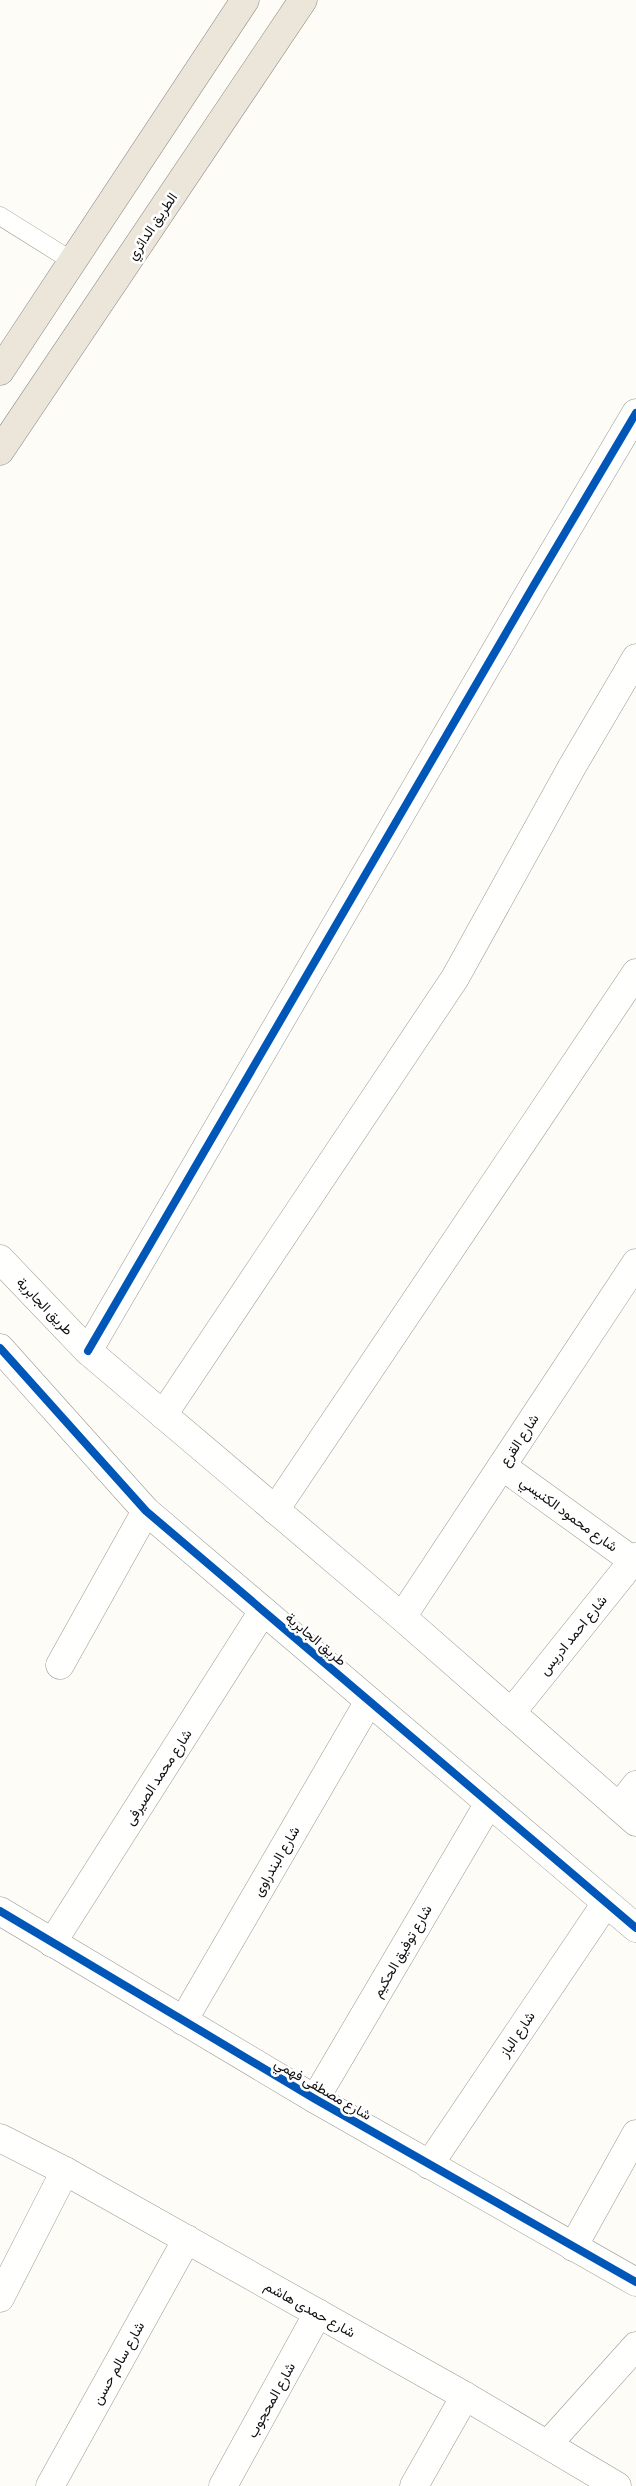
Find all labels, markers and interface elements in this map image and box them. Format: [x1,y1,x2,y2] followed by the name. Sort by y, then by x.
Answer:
[124,189,184,265] street label: الطريق الدائري
[13,1274,76,1339] street label: طريق الجابرية
[496,1411,544,1471] street label: شارع القرع
[515,1473,621,1558] street label: شارع محمود الكنيسي
[536,1592,612,1680] street label: شارع احمد ادريس
[282,1609,349,1670] street label: طريق الجابرية
[121,1726,197,1829] street label: شارع محمد الصيرفى
[250,1823,305,1900] street label: شارع البندراوى
[369,1902,438,2002] street label: شارع توفيق الحكيم
[495,2008,540,2062] street label: شارع الباز
[270,2055,374,2127] street label: شارع مصطفى فهمي
[260,2277,358,2343] street label: شارع حمدى هاشم
[89,2319,150,2409] street label: شارع سالم حسن
[244,2360,301,2442] street label: شارع المحجوب

